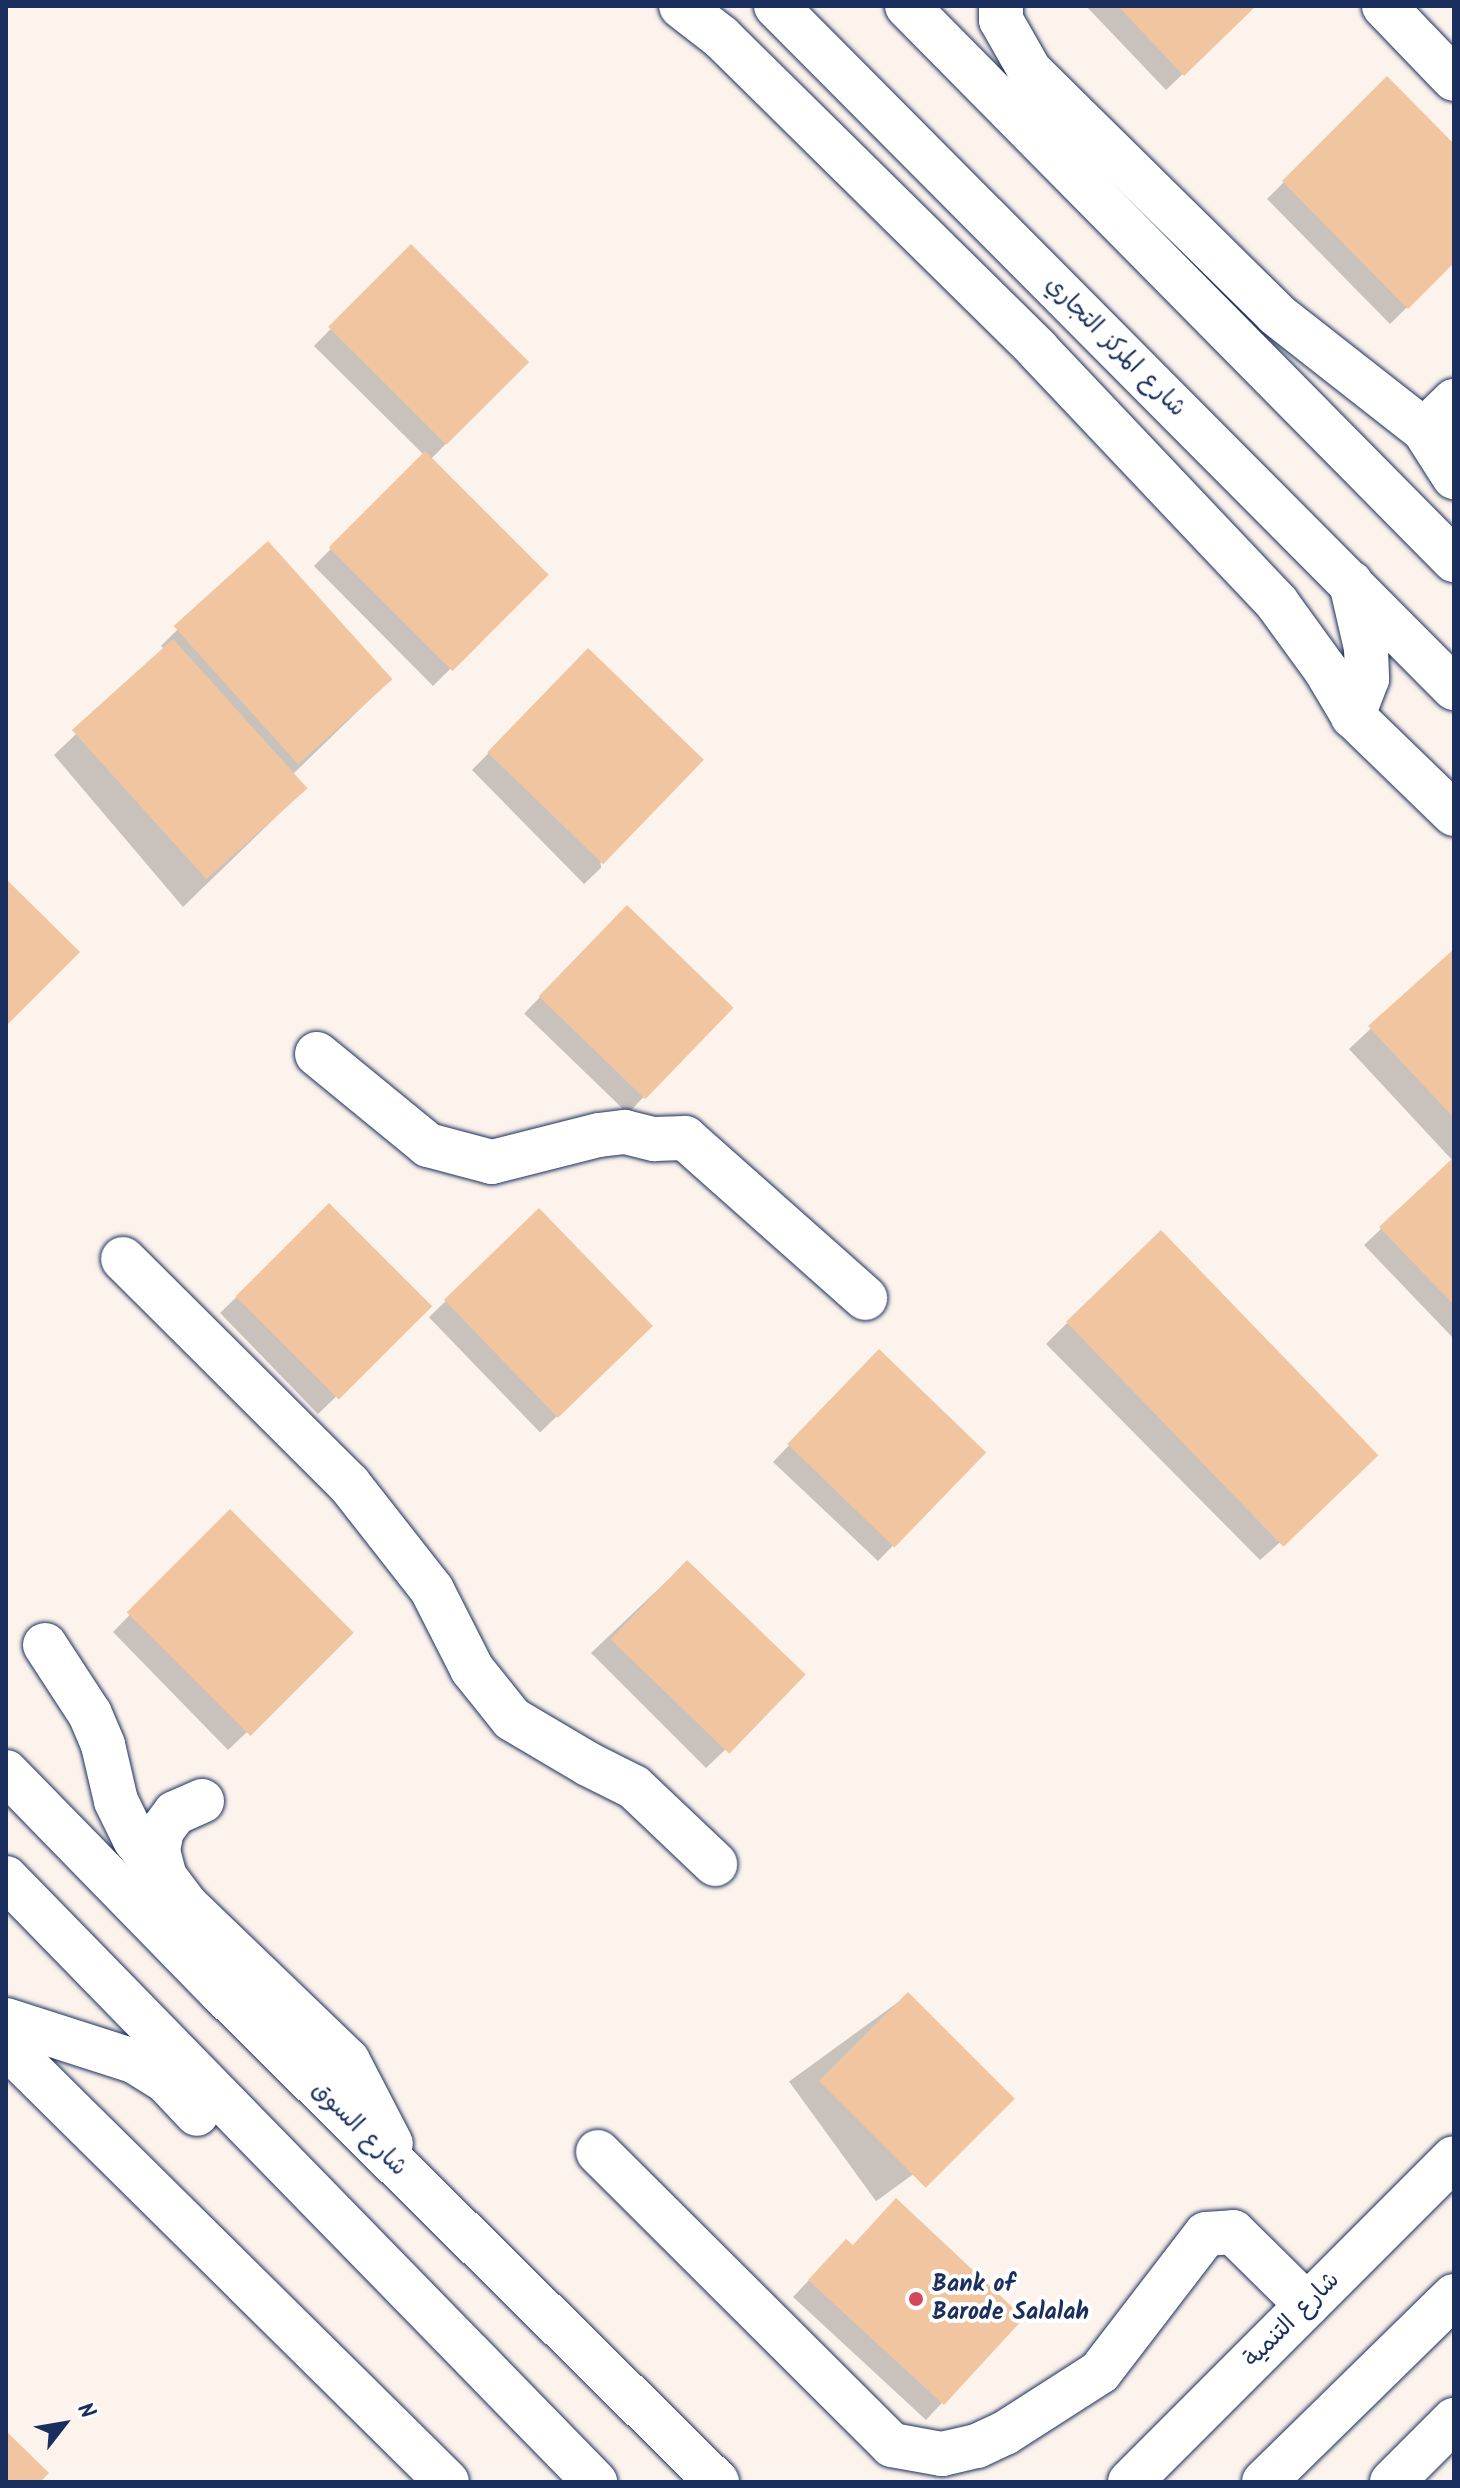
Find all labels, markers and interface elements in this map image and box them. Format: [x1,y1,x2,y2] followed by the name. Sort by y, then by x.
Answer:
[1039,271,1191,423] street label: شارع المركز التجاري
[305,2075,413,2183] street label: شارع السوق
[1238,2266,1346,2374] street label: شارع التنمية
[932,2271,1089,2327] place label: Bank of Barode Salalah
[907,2290,925,2308] marker: Bank of Barode Salalah
[24,2384,104,2464] north arrow
[66,2396,104,2426] text: N

